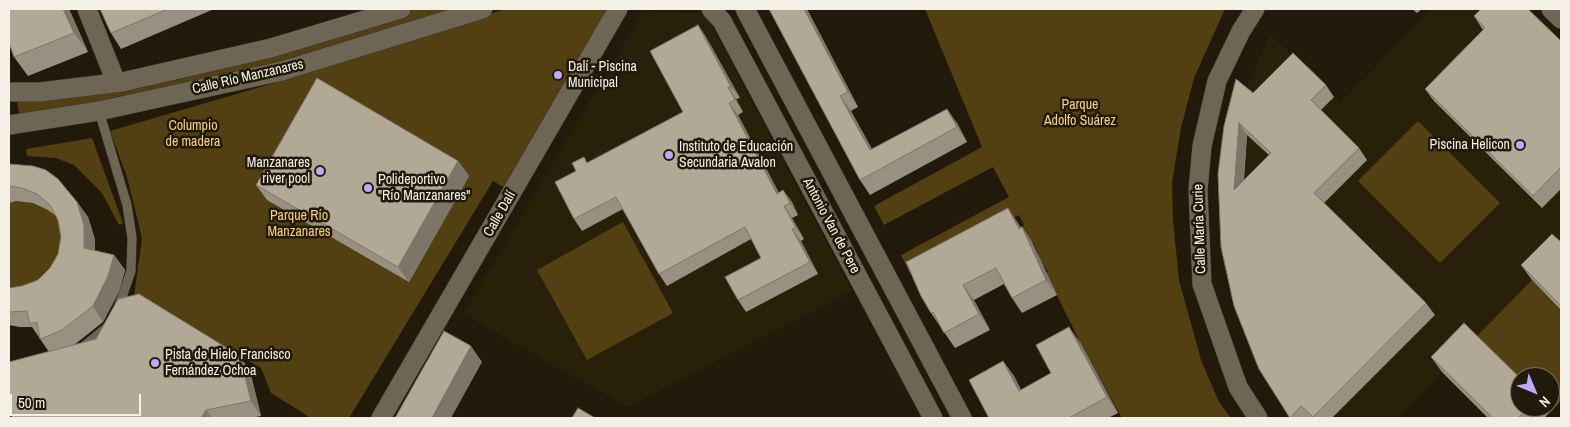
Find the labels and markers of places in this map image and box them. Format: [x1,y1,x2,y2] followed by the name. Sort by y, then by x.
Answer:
[568,59,637,92] place label: Dalí - Piscina Municipal
[552,69,564,81] marker: Dalí - Piscina Municipal
[1430,137,1510,153] place label: Piscina Helicon
[679,139,793,172] place label: Instituto de Educación Secundaria Avalon
[1514,139,1526,151] marker: Piscina Helicon
[663,149,675,161] marker: Instituto de Educación Secundaria Avalon
[247,155,310,188] place label: Manzanares river pool
[314,165,326,177] marker: Manzanares river pool
[378,172,470,204] place label: Polideportivo "Río Manzanares"
[362,182,374,194] marker: Polideportivo "Río Manzanares"
[165,347,291,380] place label: Pista de Hielo Francisco Fernández Ochoa
[149,357,161,369] marker: Pista de Hielo Francisco Fernández Ochoa

